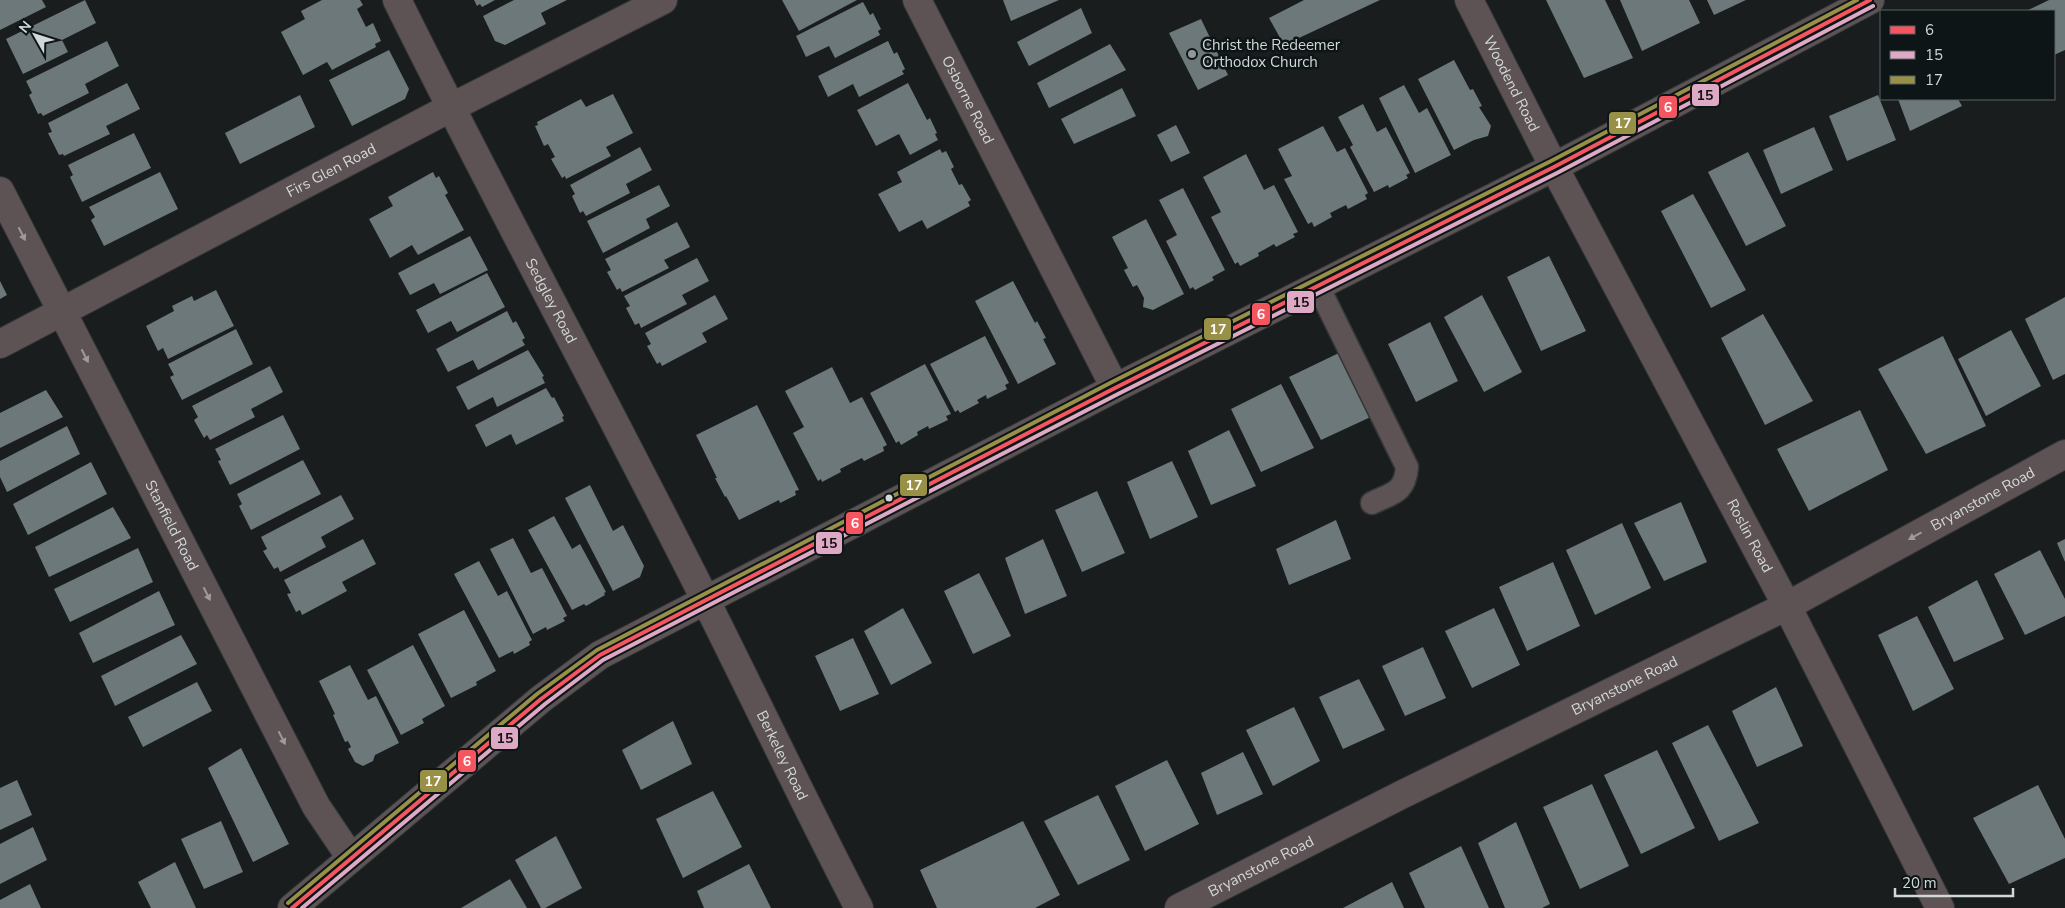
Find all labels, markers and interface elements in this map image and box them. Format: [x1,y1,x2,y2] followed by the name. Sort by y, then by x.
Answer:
[10,10,60,60] north arrow
[1880,10,2055,100] legend
[15,17,36,37] text: N
[1925,20,1934,40] text: 6
[1479,32,1544,135] street label: Woodend Road
[1202,35,1341,72] place label: Christ the Redeemer Orthodox Church
[1925,45,1943,65] text: 15
[1186,48,1198,60] marker: Christ the Redeemer Orthodox Church
[937,52,999,147] street label: Osborne Road
[1925,70,1943,90] text: 17
[1691,83,1720,107] line badge: 15
[1697,86,1713,105] text: 15
[1658,95,1678,119] line badge: 6
[1664,98,1672,117] text: 6
[1608,111,1637,135] line badge: 17
[1615,114,1631,133] text: 17
[283,139,380,202] street label: Firs Glen Road
[18,227,26,241] one-way arrow
[521,255,582,347] street label: Sedgley Road
[1286,290,1315,314] line badge: 15
[1293,293,1309,312] text: 15
[1251,302,1271,326] line badge: 6
[1257,305,1265,324] text: 6
[1203,317,1232,341] line badge: 17
[1210,320,1226,339] text: 17
[81,349,89,363] one-way arrow
[1927,462,2038,536] street label: Bryanstone Road
[899,473,928,497] line badge: 17
[906,476,922,495] text: 17
[140,477,203,574] street label: Stanfield Road
[884,493,894,503] unlabelled marker
[1722,496,1778,576] street label: Roslin Road
[845,511,864,535] line badge: 6
[851,514,859,533] text: 6
[815,531,843,555] line badge: 15
[1908,532,1921,541] one-way arrow
[821,534,837,553] text: 15
[203,587,211,601] one-way arrow
[1568,651,1681,720] street label: Bryanstone Road
[752,707,813,804] street label: Berkeley Road
[490,726,519,750] line badge: 15
[497,729,513,748] text: 15
[278,731,286,746] one-way arrow
[457,749,477,773] line badge: 6
[463,752,471,771] text: 6
[419,769,448,793] line badge: 17
[425,772,441,791] text: 17
[1205,831,1317,901] street label: Bryanstone Road
[1895,866,2012,898] scale bar
[1902,873,1937,893] text: 20 m

